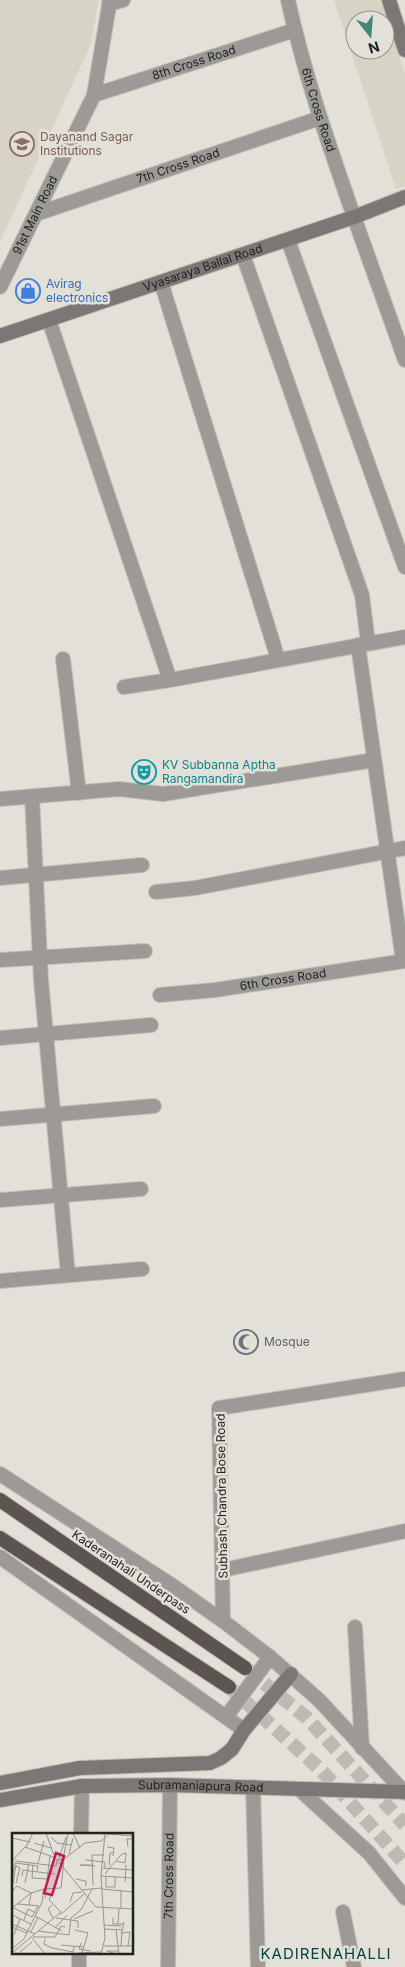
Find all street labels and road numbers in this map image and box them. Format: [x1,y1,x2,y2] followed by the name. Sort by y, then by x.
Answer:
[150,42,238,83] street label: 8th Cross Road
[299,66,339,154] street label: 6th Cross Road
[135,145,221,186] street label: 7th Cross Road
[9,173,60,257] street label: 91st Main Road
[141,240,264,294] street label: Vyasaraya Ballal Road
[239,965,327,993] street label: 6th Cross Road
[213,1413,230,1579] street label: Subhash Chandra Bose Road
[69,1526,193,1617] street label: Kaderanahali Underpass
[138,1777,264,1795] street label: Subramaniapura Road
[161,1833,176,1919] street label: 7th Cross Road

